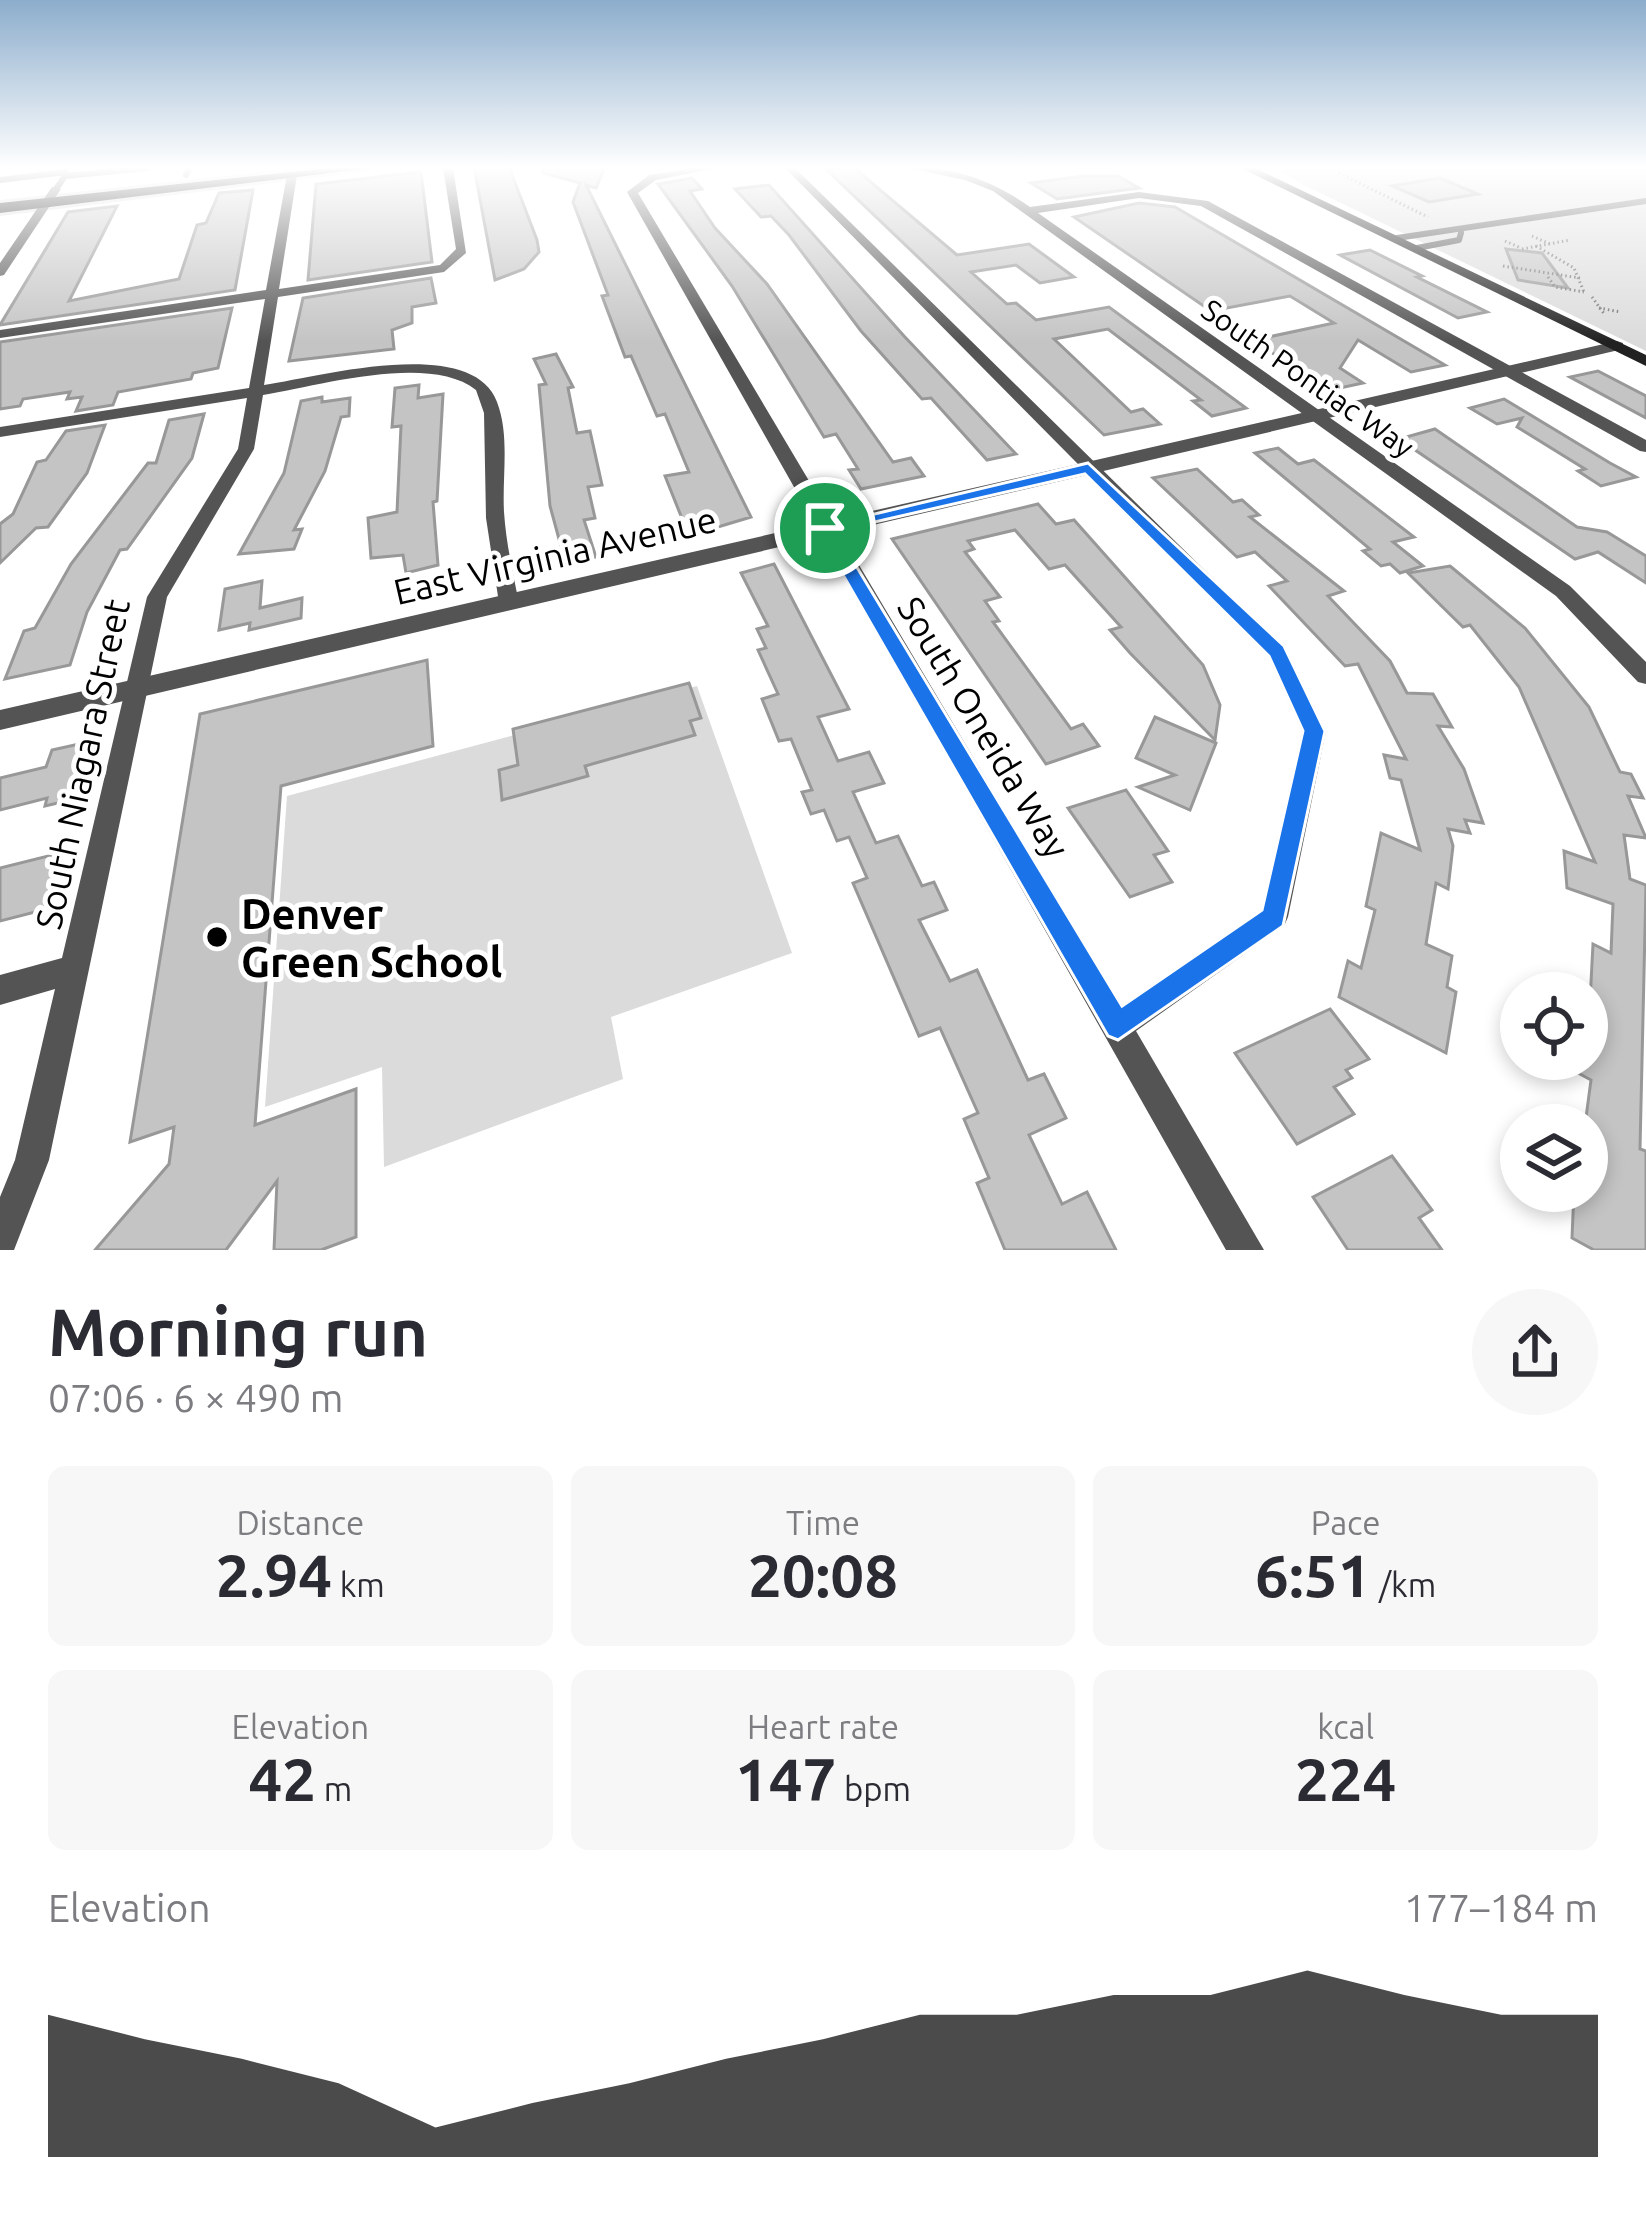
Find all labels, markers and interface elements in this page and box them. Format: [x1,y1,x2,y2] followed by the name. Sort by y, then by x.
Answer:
[1196,292,1420,464] street label: South Pontiac Way
[774,477,876,579] pin
[792,495,858,561] icon: arrive
[390,498,720,612] street label: East Virginia Avenue
[890,589,1078,865] street label: South Oneida Way
[27,595,137,933] street label: South Niagara Street
[241,890,502,985] place label: Denver Green School
[204,924,230,950] marker: Denver Green School
[1500,972,1608,1212] map controls
[1500,972,1608,1080] button: locate
[1500,1104,1608,1212] button: layers
[1472,1289,1598,1415] button: share
[48,1294,428,1368] text: Morning run
[48,1376,343,1419] text: 07:06 · 6 × 490 m
[236,1504,364,1541] text: Distance
[786,1504,860,1541] text: Time
[1311,1504,1381,1541] text: Pace
[216,1541,332,1608] text: 2.94
[748,1541,898,1608] text: 20:08
[1255,1541,1371,1608] text: 6:51
[332,1566,385,1603] text: km
[1371,1566,1436,1603] text: /km
[232,1708,369,1745] text: Elevation
[747,1708,899,1745] text: Heart rate
[1317,1708,1374,1745] text: kcal
[248,1745,316,1812] text: 42
[735,1745,836,1812] text: 147
[1295,1745,1396,1812] text: 224
[316,1770,352,1807] text: m
[836,1770,911,1807] text: bpm
[48,1886,211,1929] text: Elevation
[1404,1886,1598,1929] text: 177–184 m

